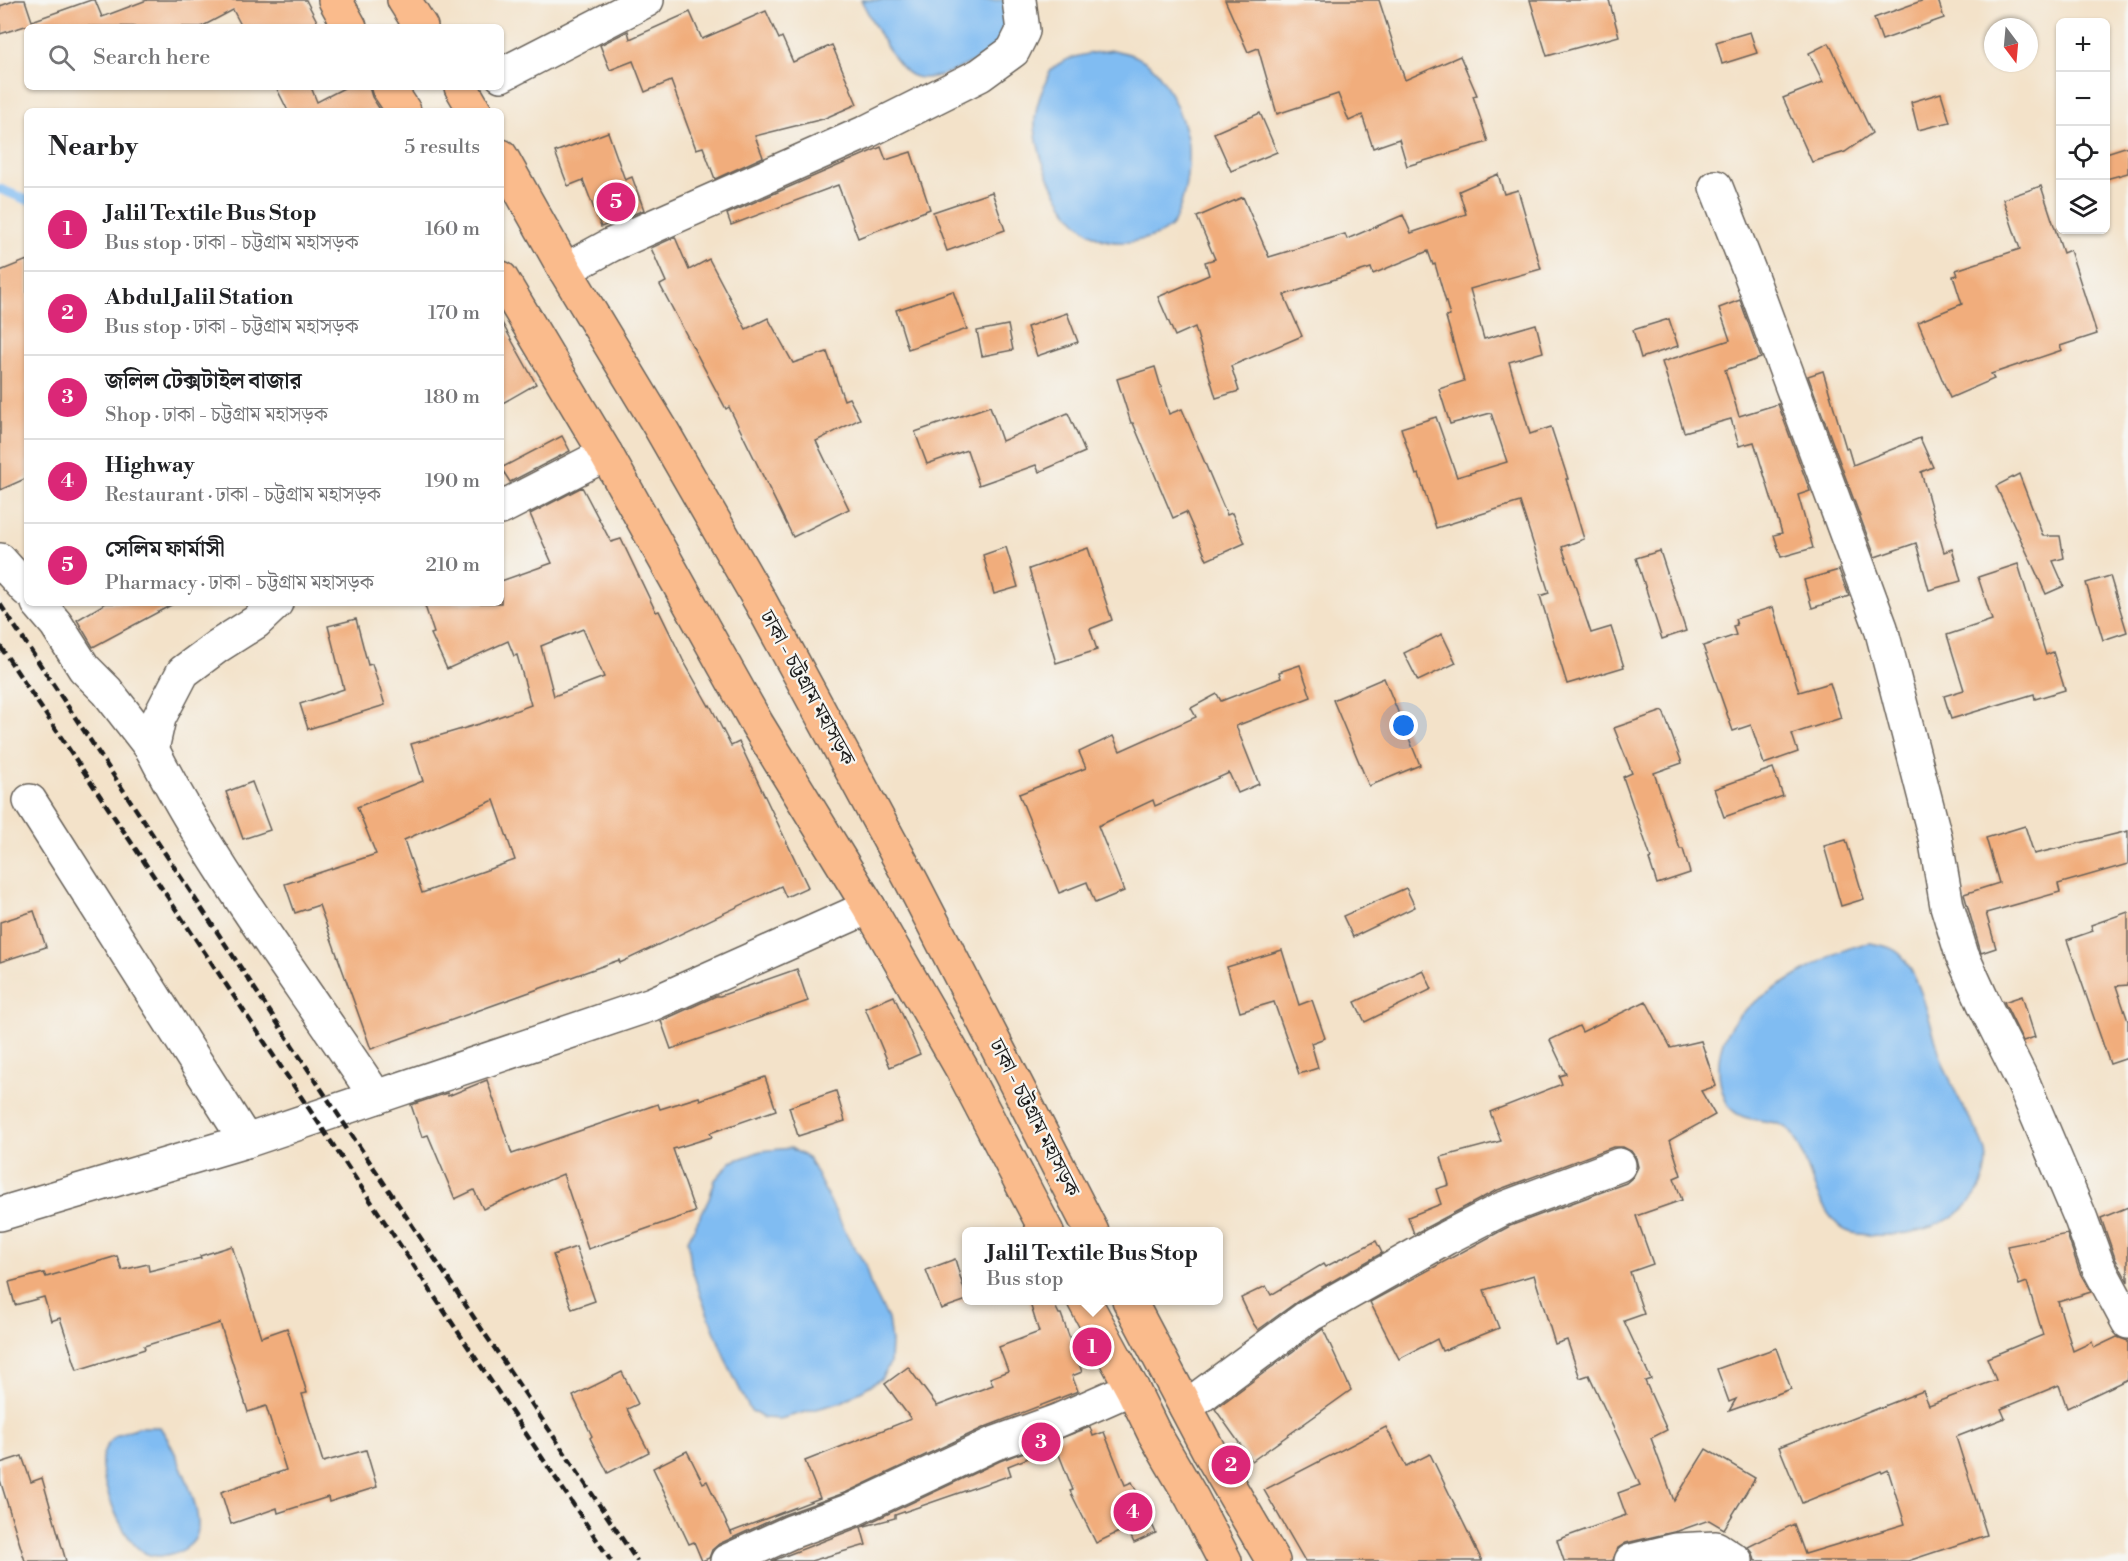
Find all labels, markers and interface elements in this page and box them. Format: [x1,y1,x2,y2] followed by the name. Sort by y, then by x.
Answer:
[1984,18,2038,72] north arrow
[2056,18,2110,234] map controls
[2056,18,2110,72] button: +
[24,24,504,90] search box
[45,41,78,74] icon: search
[93,44,210,71] text: Search here
[2056,72,2110,126] button: −
[2056,126,2110,180] button: locate
[48,131,138,163] text: Nearby
[404,135,480,160] text: 5 results
[596,180,636,224] pin: 5
[2056,180,2110,234] button: layers
[105,200,317,227] text: Jalil Textile Bus Stop
[63,217,72,242] text: 1
[425,217,480,242] text: 160 m
[105,231,358,256] text: Bus stop · ঢাকা - চট্টগ্রাম মহাসড়ক
[105,284,293,311] text: Abdul Jalil Station
[61,301,74,326] text: 2
[428,301,480,326] text: 170 m
[105,315,358,340] text: Bus stop · ঢাকা - চট্টগ্রাম মহাসড়ক
[105,368,302,395] text: জলিল টেক্সটাইল বাজার
[61,385,74,410] text: 3
[425,385,480,410] text: 180 m
[105,403,328,428] text: Shop · ঢাকা - চট্টগ্রাম মহাসড়ক
[105,452,195,479] text: Highway
[61,469,74,494] text: 4
[425,469,480,494] text: 190 m
[105,483,381,508] text: Restaurant · ঢাকা - চট্টগ্রাম মহাসড়ক
[105,536,225,563] text: সেলিম ফার্মাসী
[61,553,74,578] text: 5
[425,553,480,578] text: 210 m
[105,571,374,596] text: Pharmacy · ঢাকা - চট্টগ্রাম মহাসড়ক
[753,605,861,771] street label: ঢাকা - চট্টগ্রাম মহাসড়ক
[1389,711,1418,740] your location
[983,1034,1085,1202] street label: ঢাকা - চট্টগ্রাম মহাসড়ক
[962,1227,1223,1305] popup
[987,1240,1198,1267] text: Jalil Textile Bus Stop
[987,1267,1064,1292] text: Bus stop
[1072,1324,1112,1370] pin: 1
[1022,1420,1060,1464] pin: 3
[1212,1442,1250,1488] pin: 2
[1114,1490,1152,1534] pin: 4

